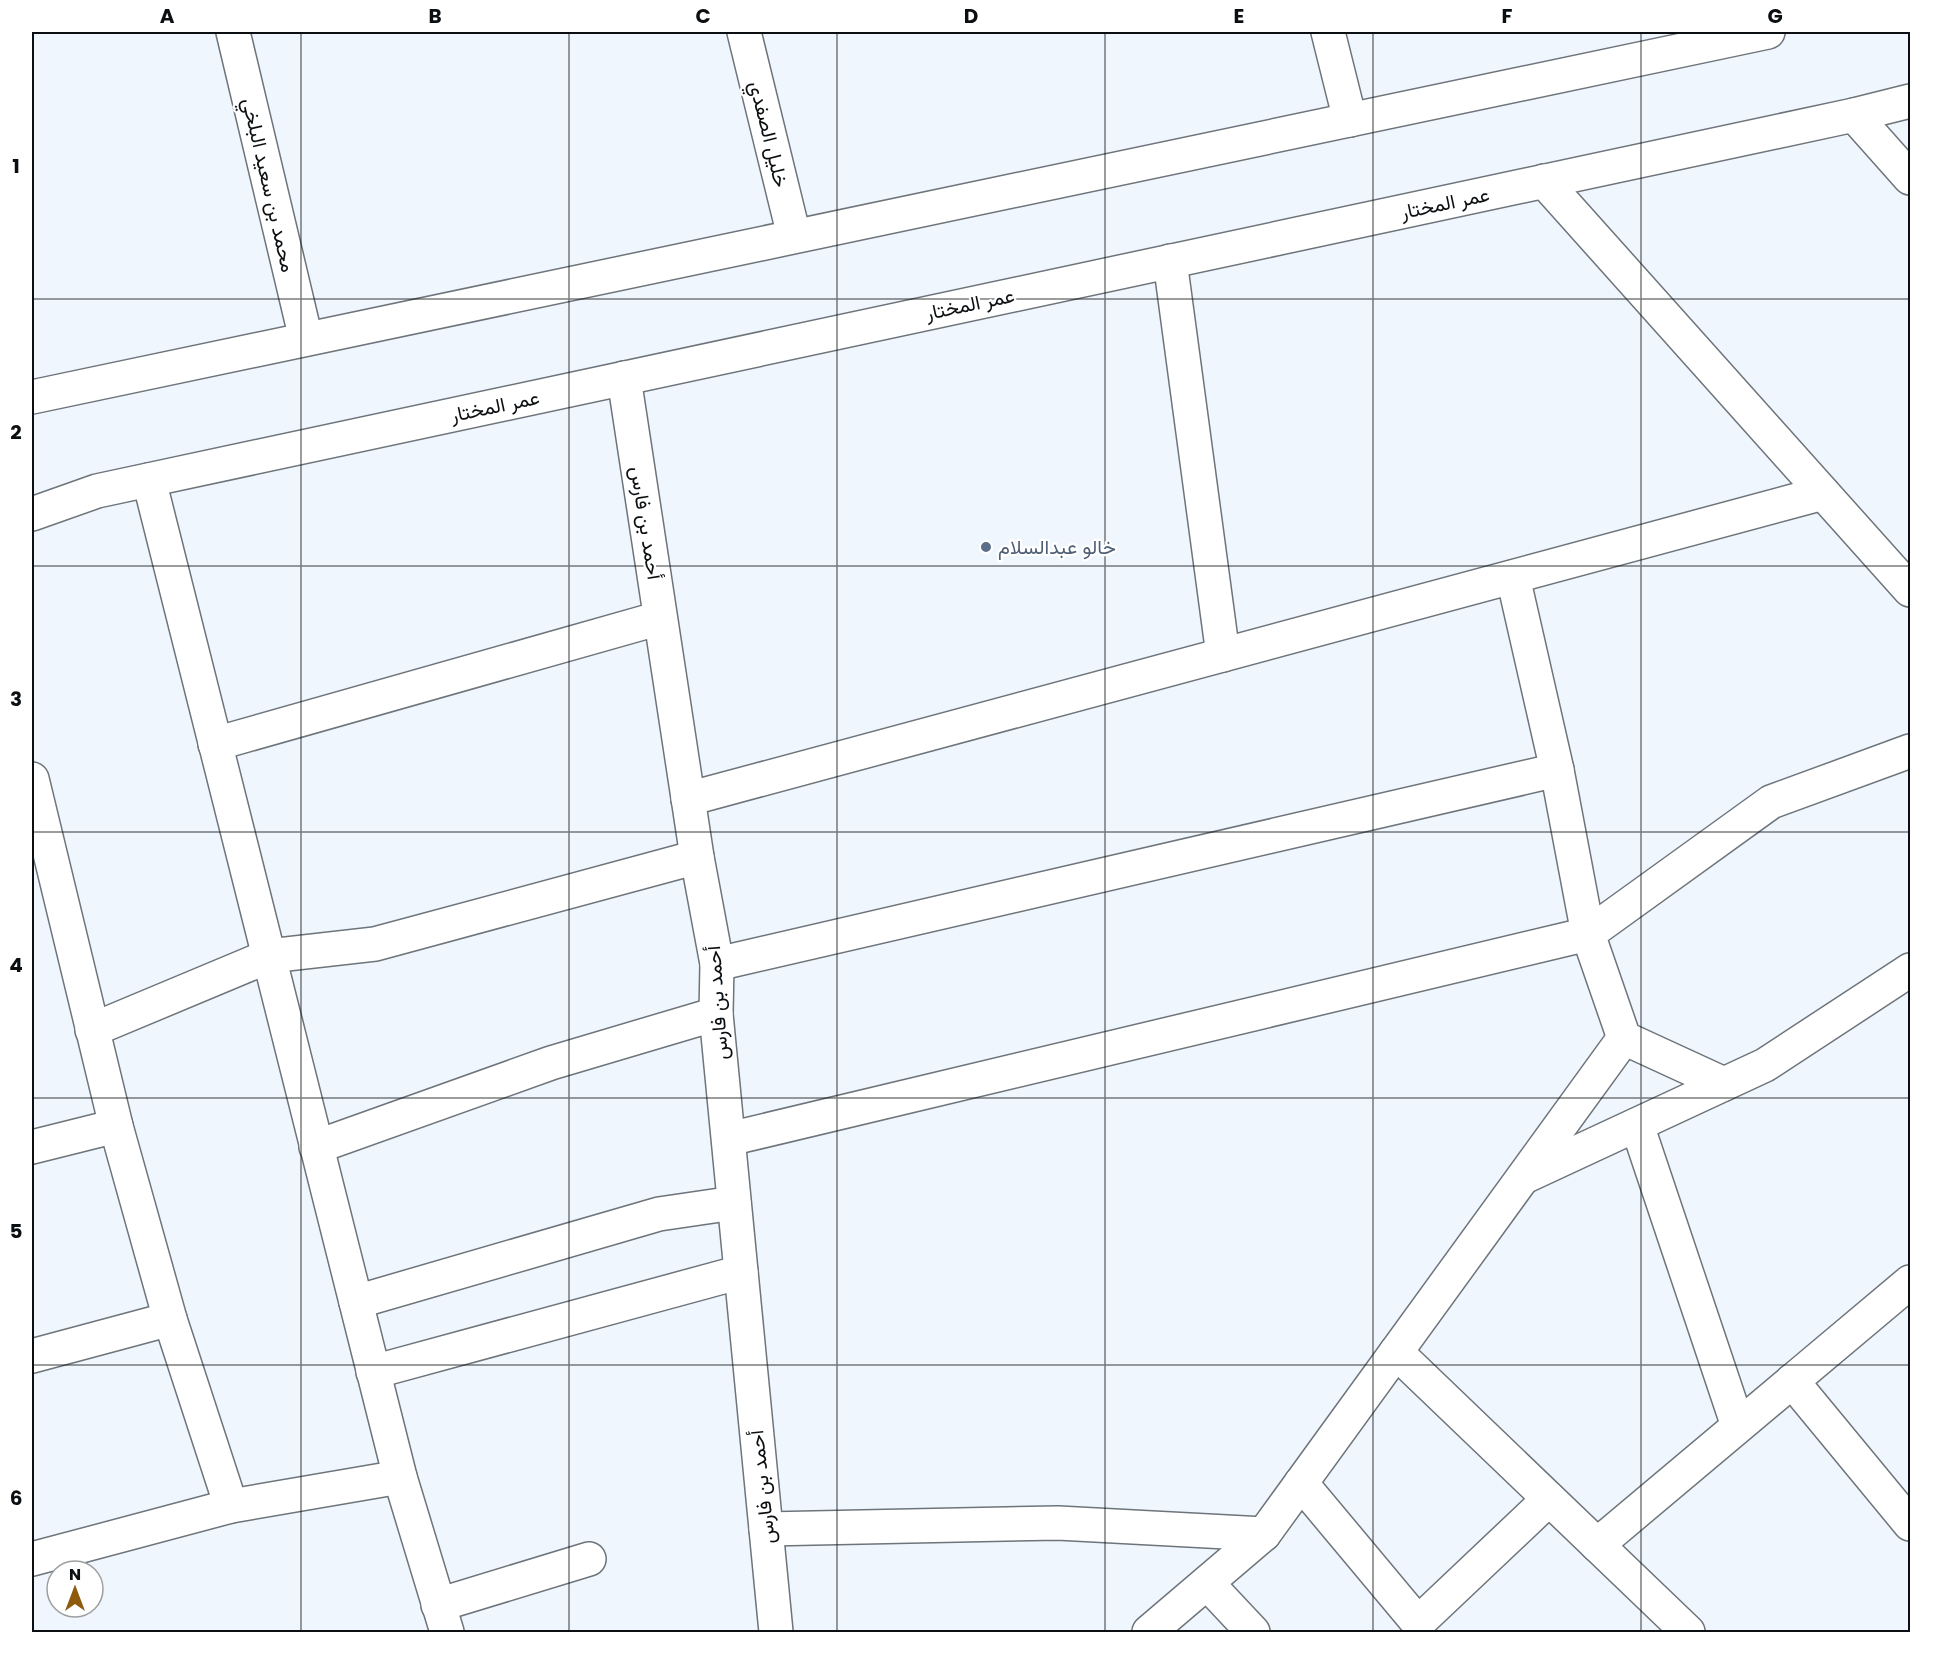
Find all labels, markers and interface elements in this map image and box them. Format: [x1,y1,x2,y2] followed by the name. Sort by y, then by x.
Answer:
[160,2,175,30] text: A
[428,2,442,30] text: B
[695,2,711,30] text: C
[964,2,978,30] text: D
[1234,2,1244,30] text: E
[1502,2,1513,30] text: F
[1767,2,1783,30] text: G
[739,78,796,191] street label: خليل الصفدي
[232,95,303,276] street label: محمد بن سعيد البلخي
[12,152,20,180] text: 1
[1397,180,1492,226] street label: عمر المختار
[922,281,1017,327] street label: عمر المختار
[447,383,542,429] street label: عمر المختار
[10,418,22,446] text: 2
[623,464,669,582] street label: أحمد بن فارس
[998,533,1116,561] place label: خالو عبدالسلام
[979,540,993,554] marker: خالو عبدالسلام
[10,685,22,713] text: 3
[699,945,735,1061] street label: أحمد بن فارس
[9,951,23,979] text: 4
[10,1217,23,1245] text: 5
[742,1428,782,1545] street label: أحمد بن فارس
[10,1484,22,1512] text: 6
[45,1559,105,1619] north arrow
[69,1563,81,1586] text: N

